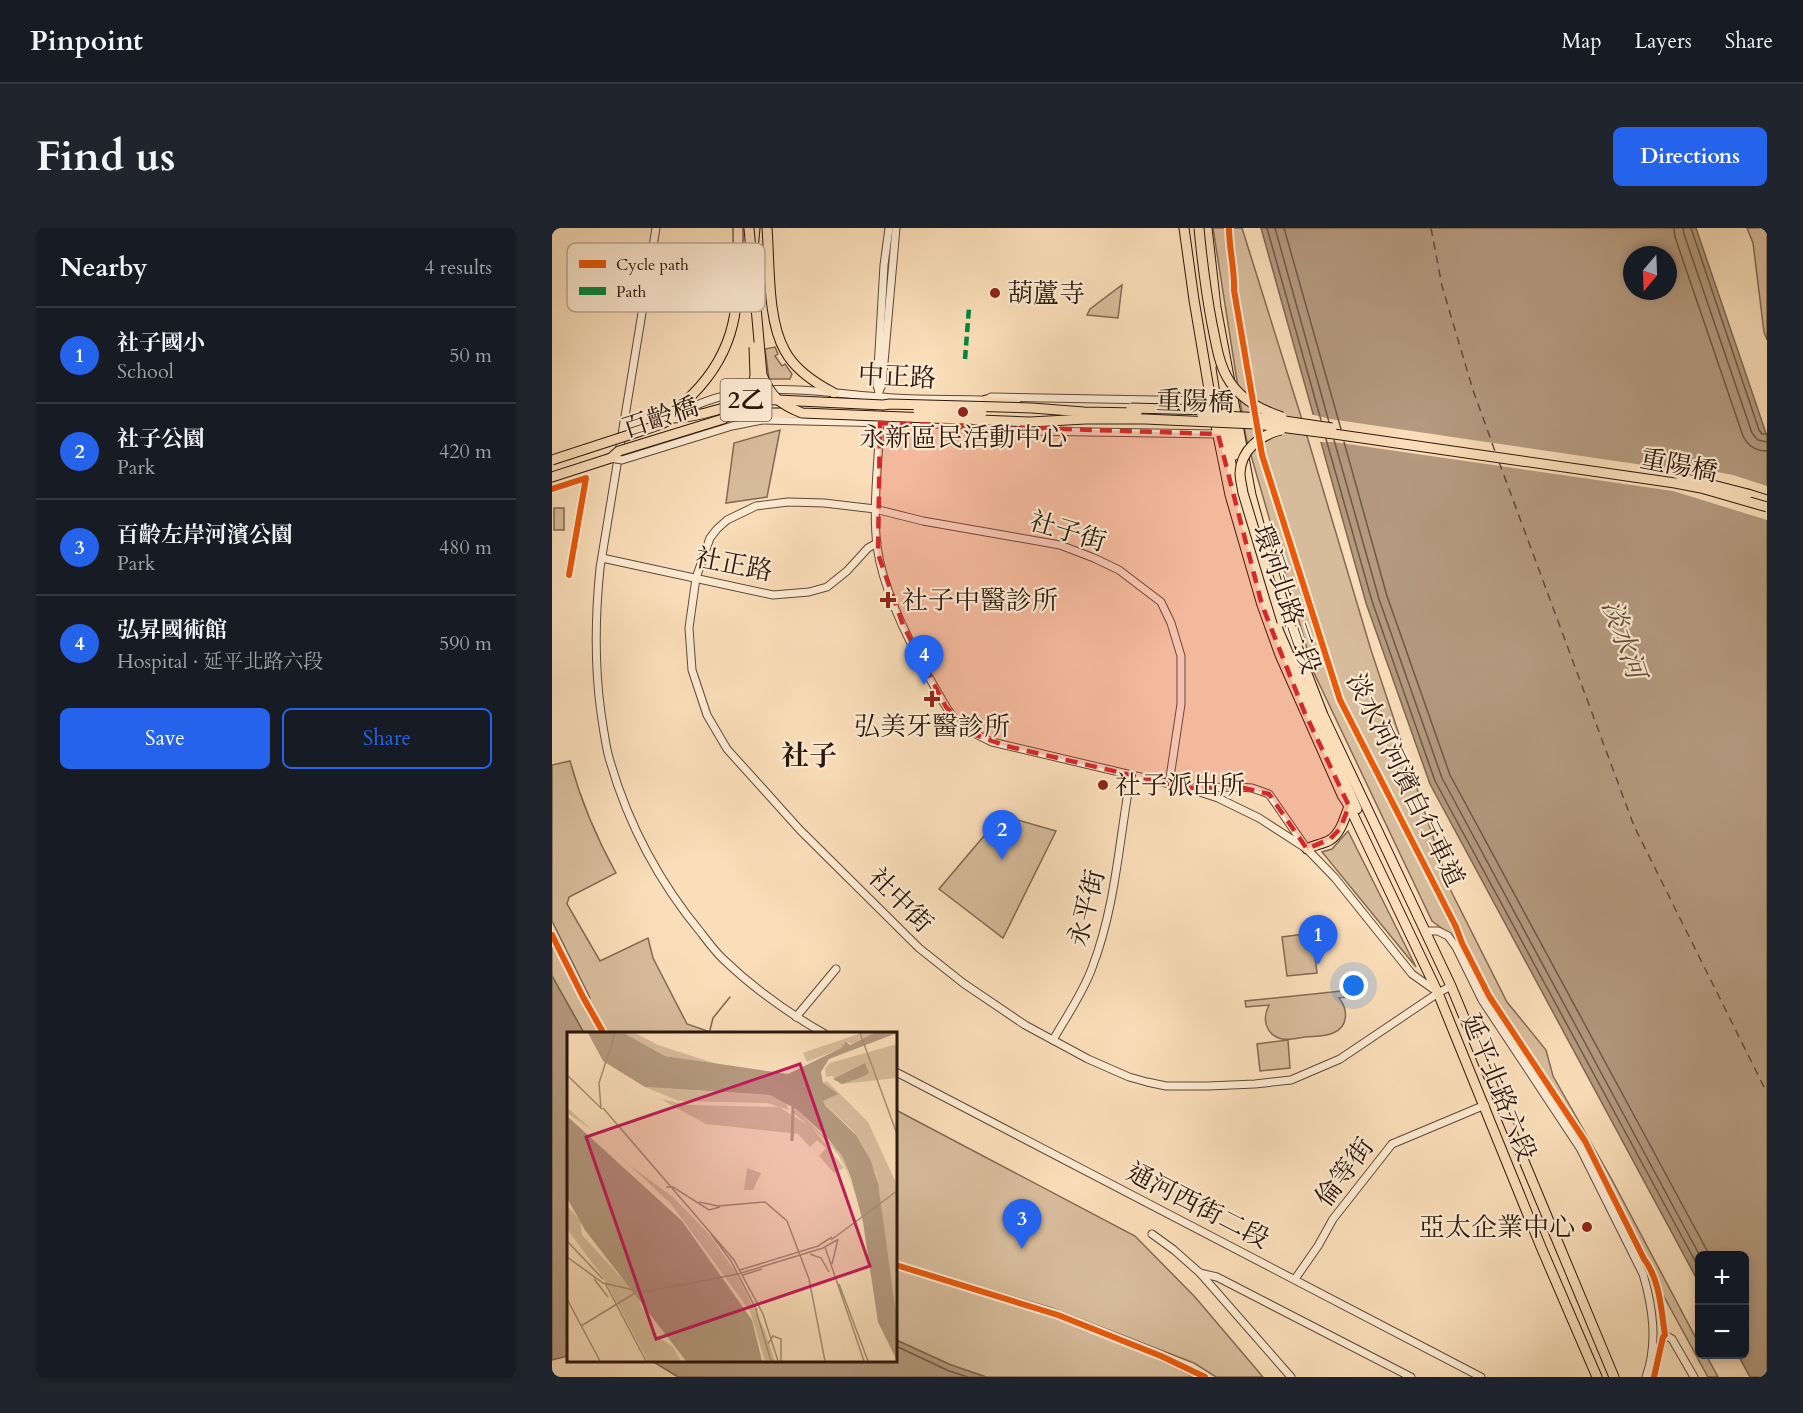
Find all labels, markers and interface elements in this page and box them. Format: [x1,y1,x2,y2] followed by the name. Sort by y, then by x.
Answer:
[30,22,143,60] text: Pinpoint
[1562,27,1602,56] text: Map
[1635,27,1692,56] text: Layers
[1725,27,1773,56] text: Share
[1613,127,1767,186] button: Directions
[36,128,176,185] text: Find us
[567,243,765,312] legend
[1623,246,1677,300] north arrow
[60,250,148,285] text: Nearby
[424,254,492,281] text: 4 results
[616,254,689,276] text: Cycle path
[1007,276,1085,311] place label: 葫蘆寺
[616,281,646,303] text: Path
[988,286,1002,300] marker: 葫蘆寺
[117,328,205,358] text: 社子國小
[74,342,85,369] text: 1
[449,342,492,369] text: 50 m
[857,357,937,396] street label: 中正路
[117,358,174,385] text: School
[720,379,772,421] road number: 2乙
[1155,383,1235,420] street label: 重陽橋
[618,389,703,446] street label: 百齡橋
[956,405,970,419] marker: 永新區民活動中心
[859,420,1067,455] place label: 永新區民活動中心
[117,424,205,454] text: 社子公園
[74,438,85,465] text: 2
[439,438,492,465] text: 420 m
[1637,441,1721,490] street label: 重陽橋
[117,454,155,481] text: Park
[1025,503,1110,560] street label: 社子街
[117,520,293,550] text: 百齡左岸河濱公園
[1245,520,1328,679] street label: 環河北路三段
[74,534,85,561] text: 3
[439,534,492,561] text: 480 m
[692,540,776,589] street label: 社正路
[117,550,155,577] text: Park
[902,583,1058,618] place label: 社子中醫診所
[879,591,897,609] marker: 社子中醫診所
[1593,595,1656,688] water label: 淡水河
[117,615,227,645] text: 弘昇國術館
[74,630,85,657] text: 4
[439,630,492,657] text: 590 m
[904,636,944,685] pin: 4
[117,648,323,675] text: Hospital · 延平北路六段
[1339,667,1473,893] street label: 淡水河河濱自行車道
[923,690,941,708] marker: 弘美牙醫診所
[60,708,270,769] button: Save
[282,708,492,769] button: Share
[854,709,1010,744] place label: 弘美牙醫診所
[781,737,837,775] district label: 社子
[1115,768,1245,803] place label: 社子派出所
[1096,778,1110,792] marker: 社子派出所
[982,810,1022,860] pin: 2
[861,860,941,940] street label: 社中街
[1060,866,1113,950] street label: 永平街
[1298,916,1338,965] pin: 1
[1339,971,1368,1000] your location
[1453,1008,1544,1166] street label: 延平北路六段
[567,1032,897,1362] inset map
[1307,1131,1382,1214] street label: 倫等街
[1120,1154,1275,1256] street label: 通河西街二段
[1002,1200,1042,1249] pin: 3
[1419,1210,1575,1245] place label: 亞太企業中心
[1580,1220,1594,1234] marker: 亞太企業中心
[1695,1251,1749,1359] map controls
[1695,1251,1749,1305] button: +
[1695,1305,1749,1359] button: −

